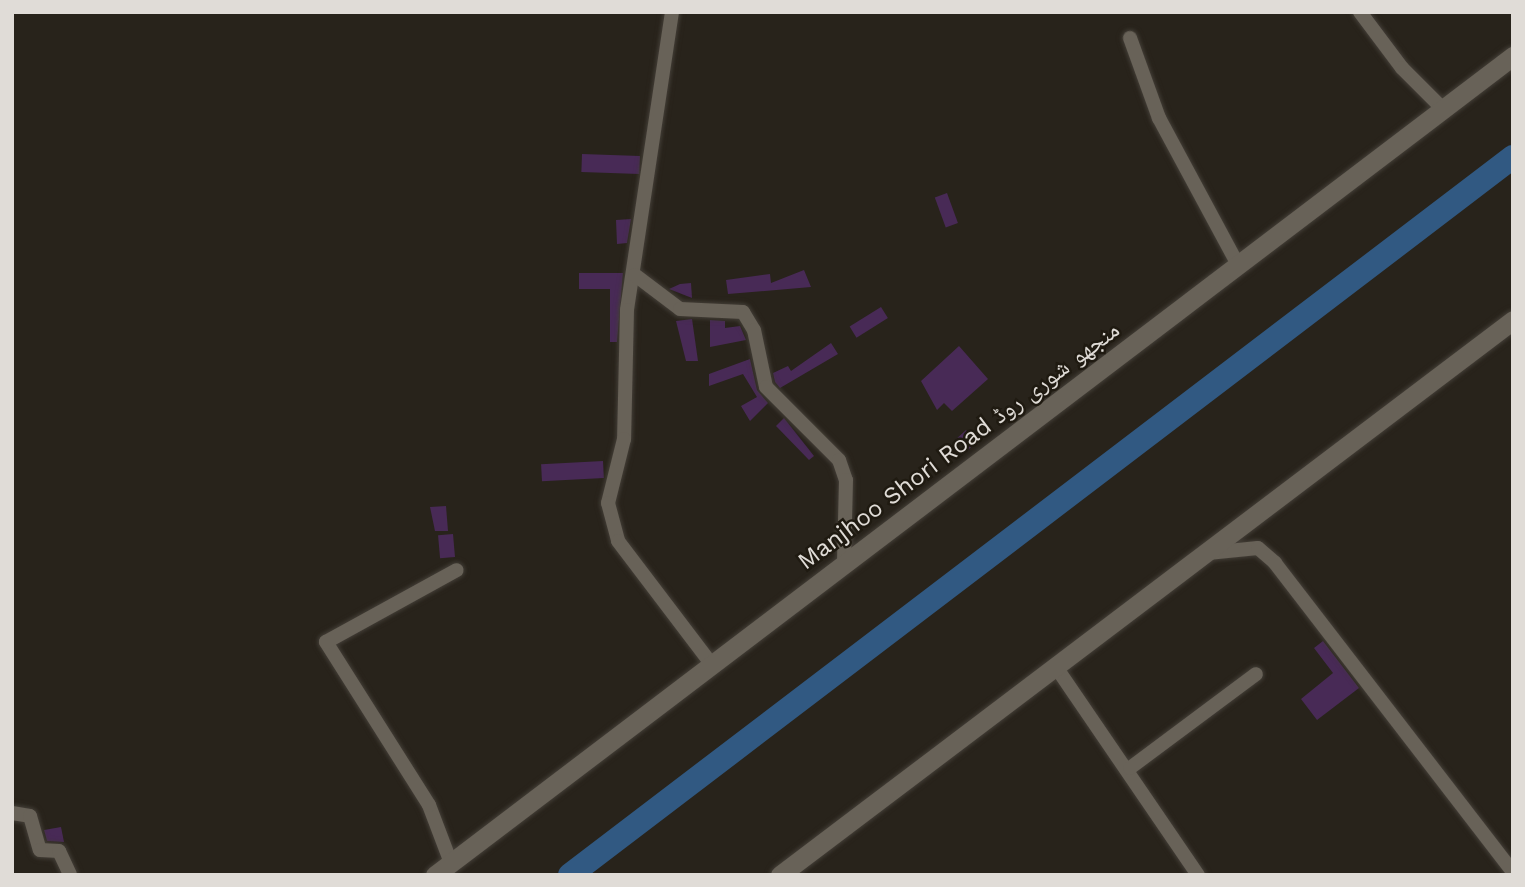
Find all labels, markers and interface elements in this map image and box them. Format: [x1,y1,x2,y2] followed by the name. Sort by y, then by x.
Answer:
[793,316,1125,576] street label: Manjhoo Shori Road منجھو شوری روڈ

